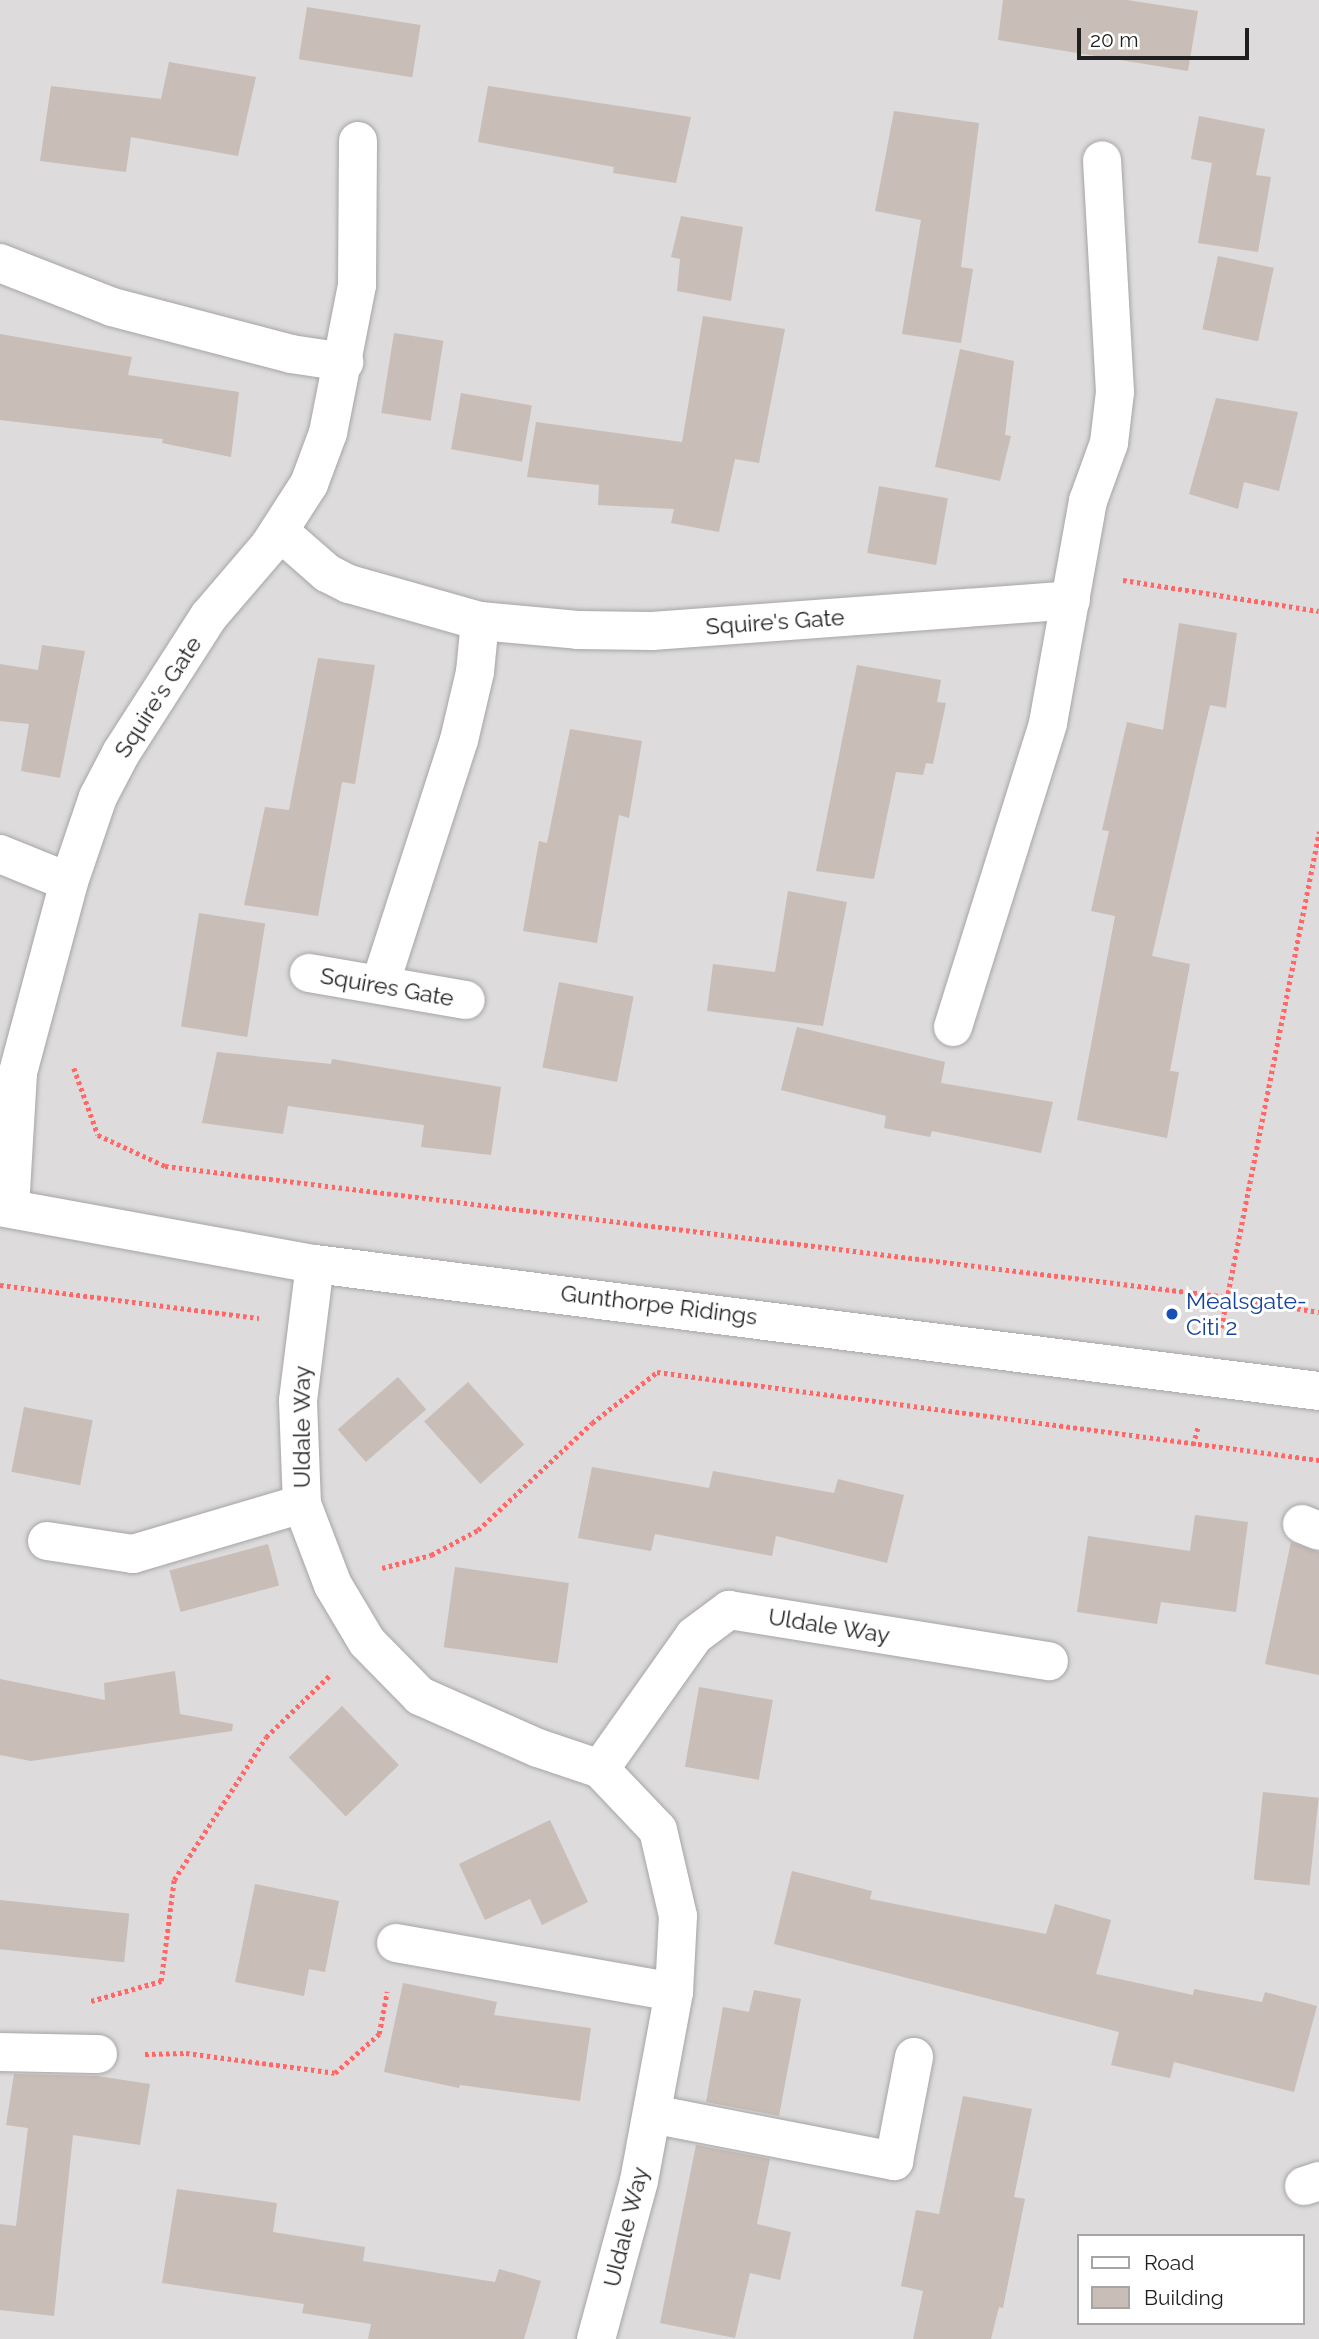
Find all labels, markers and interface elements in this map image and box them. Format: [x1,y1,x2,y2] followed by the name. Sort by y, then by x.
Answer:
[1081,14,1252,58] scale bar
[1090,27,1138,52] text: 20 m
[705,603,845,641] street label: Squire's Gate
[109,631,207,763] street label: Squire's Gate
[318,962,456,1012] street label: Squires Gate
[559,1279,759,1331] street label: Gunthorpe Ridings
[1186,1287,1307,1341] place label: Mealsgate- Citi 2
[1164,1306,1180,1322] marker: Mealsgate- Citi 2
[288,1365,316,1489] street label: Uldale Way
[766,1603,892,1649] street label: Uldale Way
[598,2164,654,2290] street label: Uldale Way
[1078,2234,1305,2325] legend
[1144,2250,1194,2275] text: Road
[1144,2285,1224,2310] text: Building

